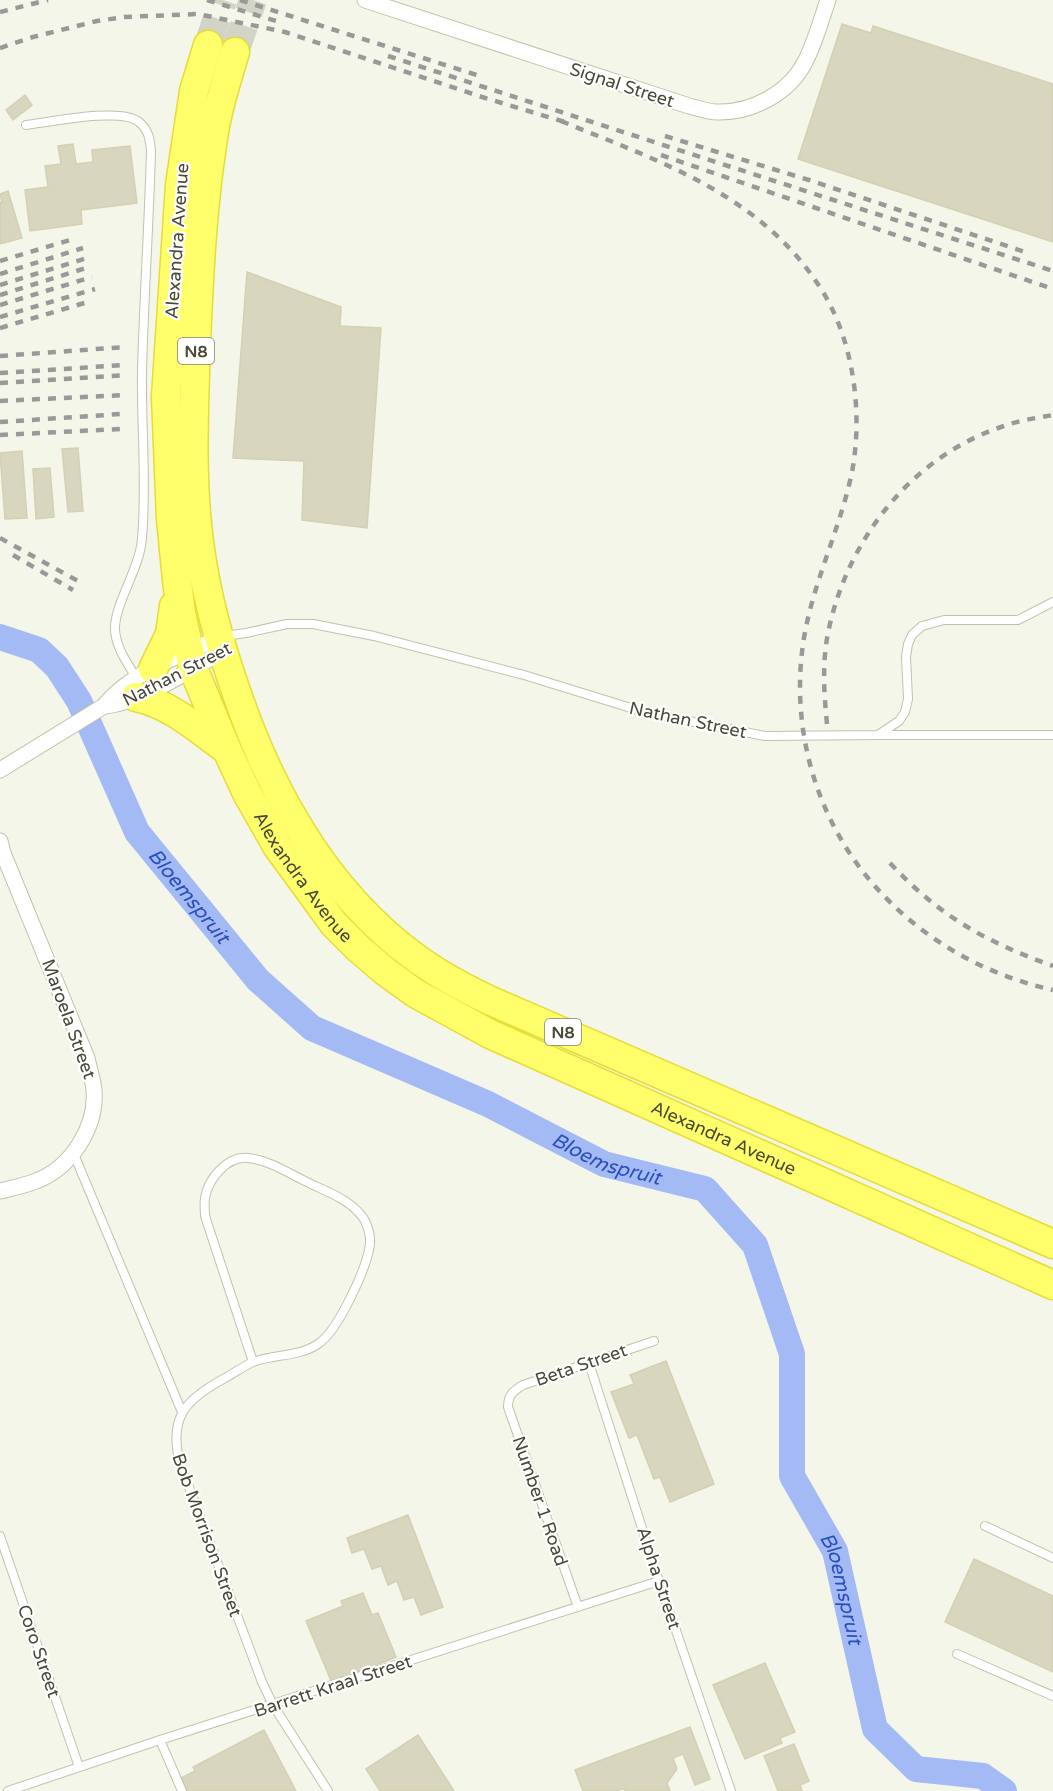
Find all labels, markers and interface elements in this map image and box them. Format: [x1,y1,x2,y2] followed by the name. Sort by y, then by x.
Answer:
[567,58,677,112] street label: Signal Street
[161,162,193,320] street label: Alexandra Avenue
[178,338,214,364] road number: N8
[119,637,235,711] street label: Nathan Street
[627,697,749,743] street label: Nathan Street
[249,808,357,947] street label: Alexandra Avenue
[143,844,236,950] water label: Bloemspruit
[37,956,101,1082] street label: Maroela Street
[545,1019,581,1045] road number: N8
[648,1096,799,1180] street label: Alexandra Avenue
[547,1128,666,1191] water label: Bloemspruit
[532,1339,630,1391] street label: Beta Street
[507,1433,573,1569] street label: Number 1 Road
[167,1450,247,1620] street label: Bob Morrison Street
[632,1524,686,1632] street label: Alpha Street
[814,1528,867,1649] water label: Bloemspruit
[13,1602,65,1700] street label: Coro Street
[251,1650,415,1722] street label: Barrett Kraal Street

